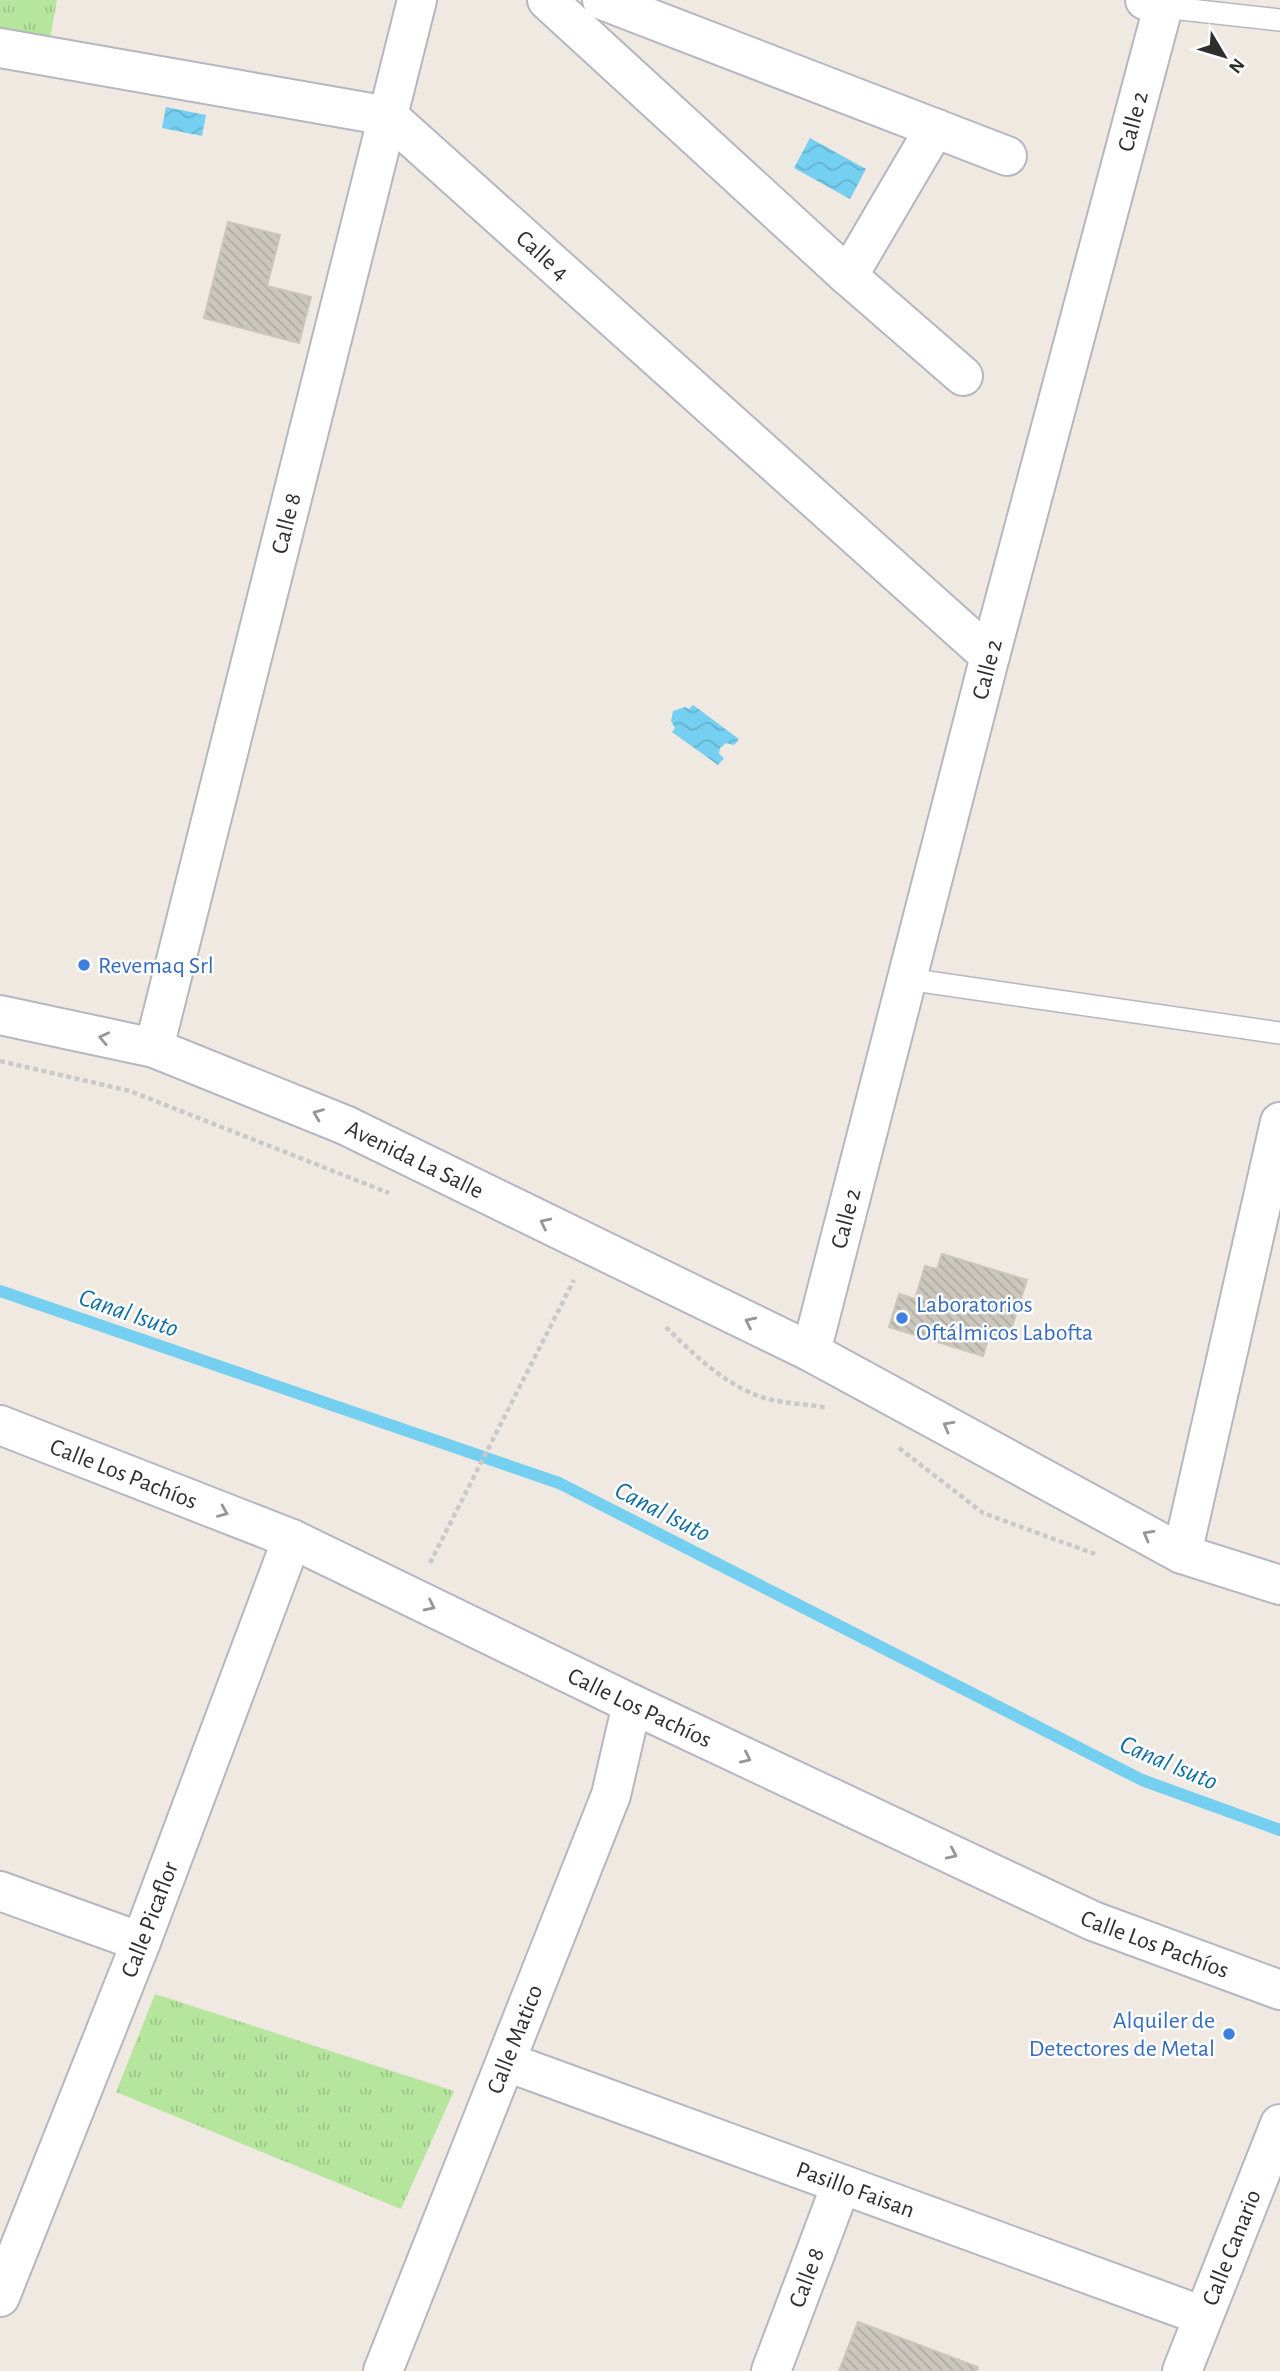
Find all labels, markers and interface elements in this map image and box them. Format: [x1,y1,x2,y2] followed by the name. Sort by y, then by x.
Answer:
[1189,21,1259,91] north arrow
[1225,54,1248,77] text: N
[1114,89,1153,154] street label: Calle 2
[511,226,573,285] street label: Calle 4
[267,491,306,556] street label: Calle 8
[968,637,1007,702] street label: Calle 2
[98,954,214,978] place label: Revemaq Srl
[76,957,92,973] marker: Revemaq Srl
[98,1031,110,1046] one-way arrow
[312,1109,324,1123] one-way arrow
[342,1116,487,1203] street label: Avenida La Salle
[827,1186,866,1251] street label: Calle 2
[540,1217,552,1231] one-way arrow
[76,1284,182,1342] water label: Canal Isuto
[916,1293,1093,1345] place label: Laboratorios Oftálmicos Labofta
[894,1310,910,1326] marker: Laboratorios Oftálmicos Labofta
[745,1316,757,1330] one-way arrow
[943,1421,955,1435] one-way arrow
[47,1435,201,1514] street label: Calle Los Pachíos
[611,1477,714,1547] water label: Canal Isuto
[217,1503,229,1517] one-way arrow
[1142,1530,1155,1543] one-way arrow
[423,1598,435,1612] one-way arrow
[564,1664,715,1753] street label: Calle Los Pachíos
[1116,1731,1221,1795] water label: Canal Isuto
[739,1749,751,1763] one-way arrow
[945,1846,957,1860] one-way arrow
[117,1858,183,1981] street label: Calle Picaflor
[1077,1906,1232,1983] street label: Calle Los Pachíos
[483,1982,548,2097] street label: Calle Matico
[1029,2009,1215,2061] place label: Alquiler de Detectores de Metal
[1221,2026,1237,2042] marker: Alquiler de Detectores de Metal
[793,2158,918,2223] street label: Pasillo Faisan
[1198,2186,1266,2309] street label: Calle Canario
[785,2245,829,2311] street label: Calle 8

